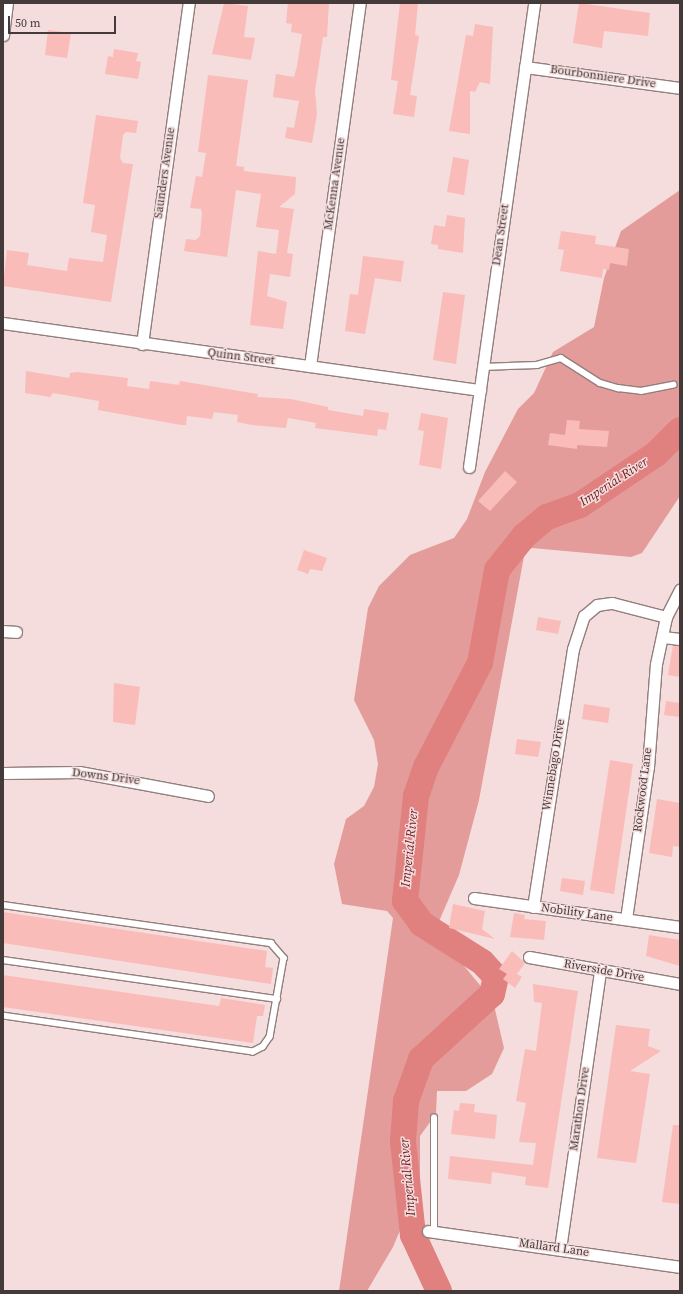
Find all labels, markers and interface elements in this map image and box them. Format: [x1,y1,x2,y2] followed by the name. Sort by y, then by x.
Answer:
[10,8,118,34] scale bar
[15,15,41,31] text: 50 m
[549,62,657,92] street label: Bourbonniere Drive
[151,127,179,219] street label: Saunders Avenue
[321,137,349,231] street label: McKenna Avenue
[490,203,512,267] street label: Dean Street
[207,346,275,368] street label: Quinn Street
[577,454,651,510] water label: Imperial River
[540,718,568,812] street label: Winnebago Drive
[631,747,655,833] street label: Rockwood Lane
[71,766,141,788] street label: Downs Drive
[398,808,422,888] water label: Imperial River
[540,901,614,925] street label: Nobility Lane
[563,957,645,985] street label: Riverside Drive
[567,1066,593,1152] street label: Marathon Drive
[397,1137,419,1217] water label: Imperial River
[518,1236,590,1260] street label: Mallard Lane

